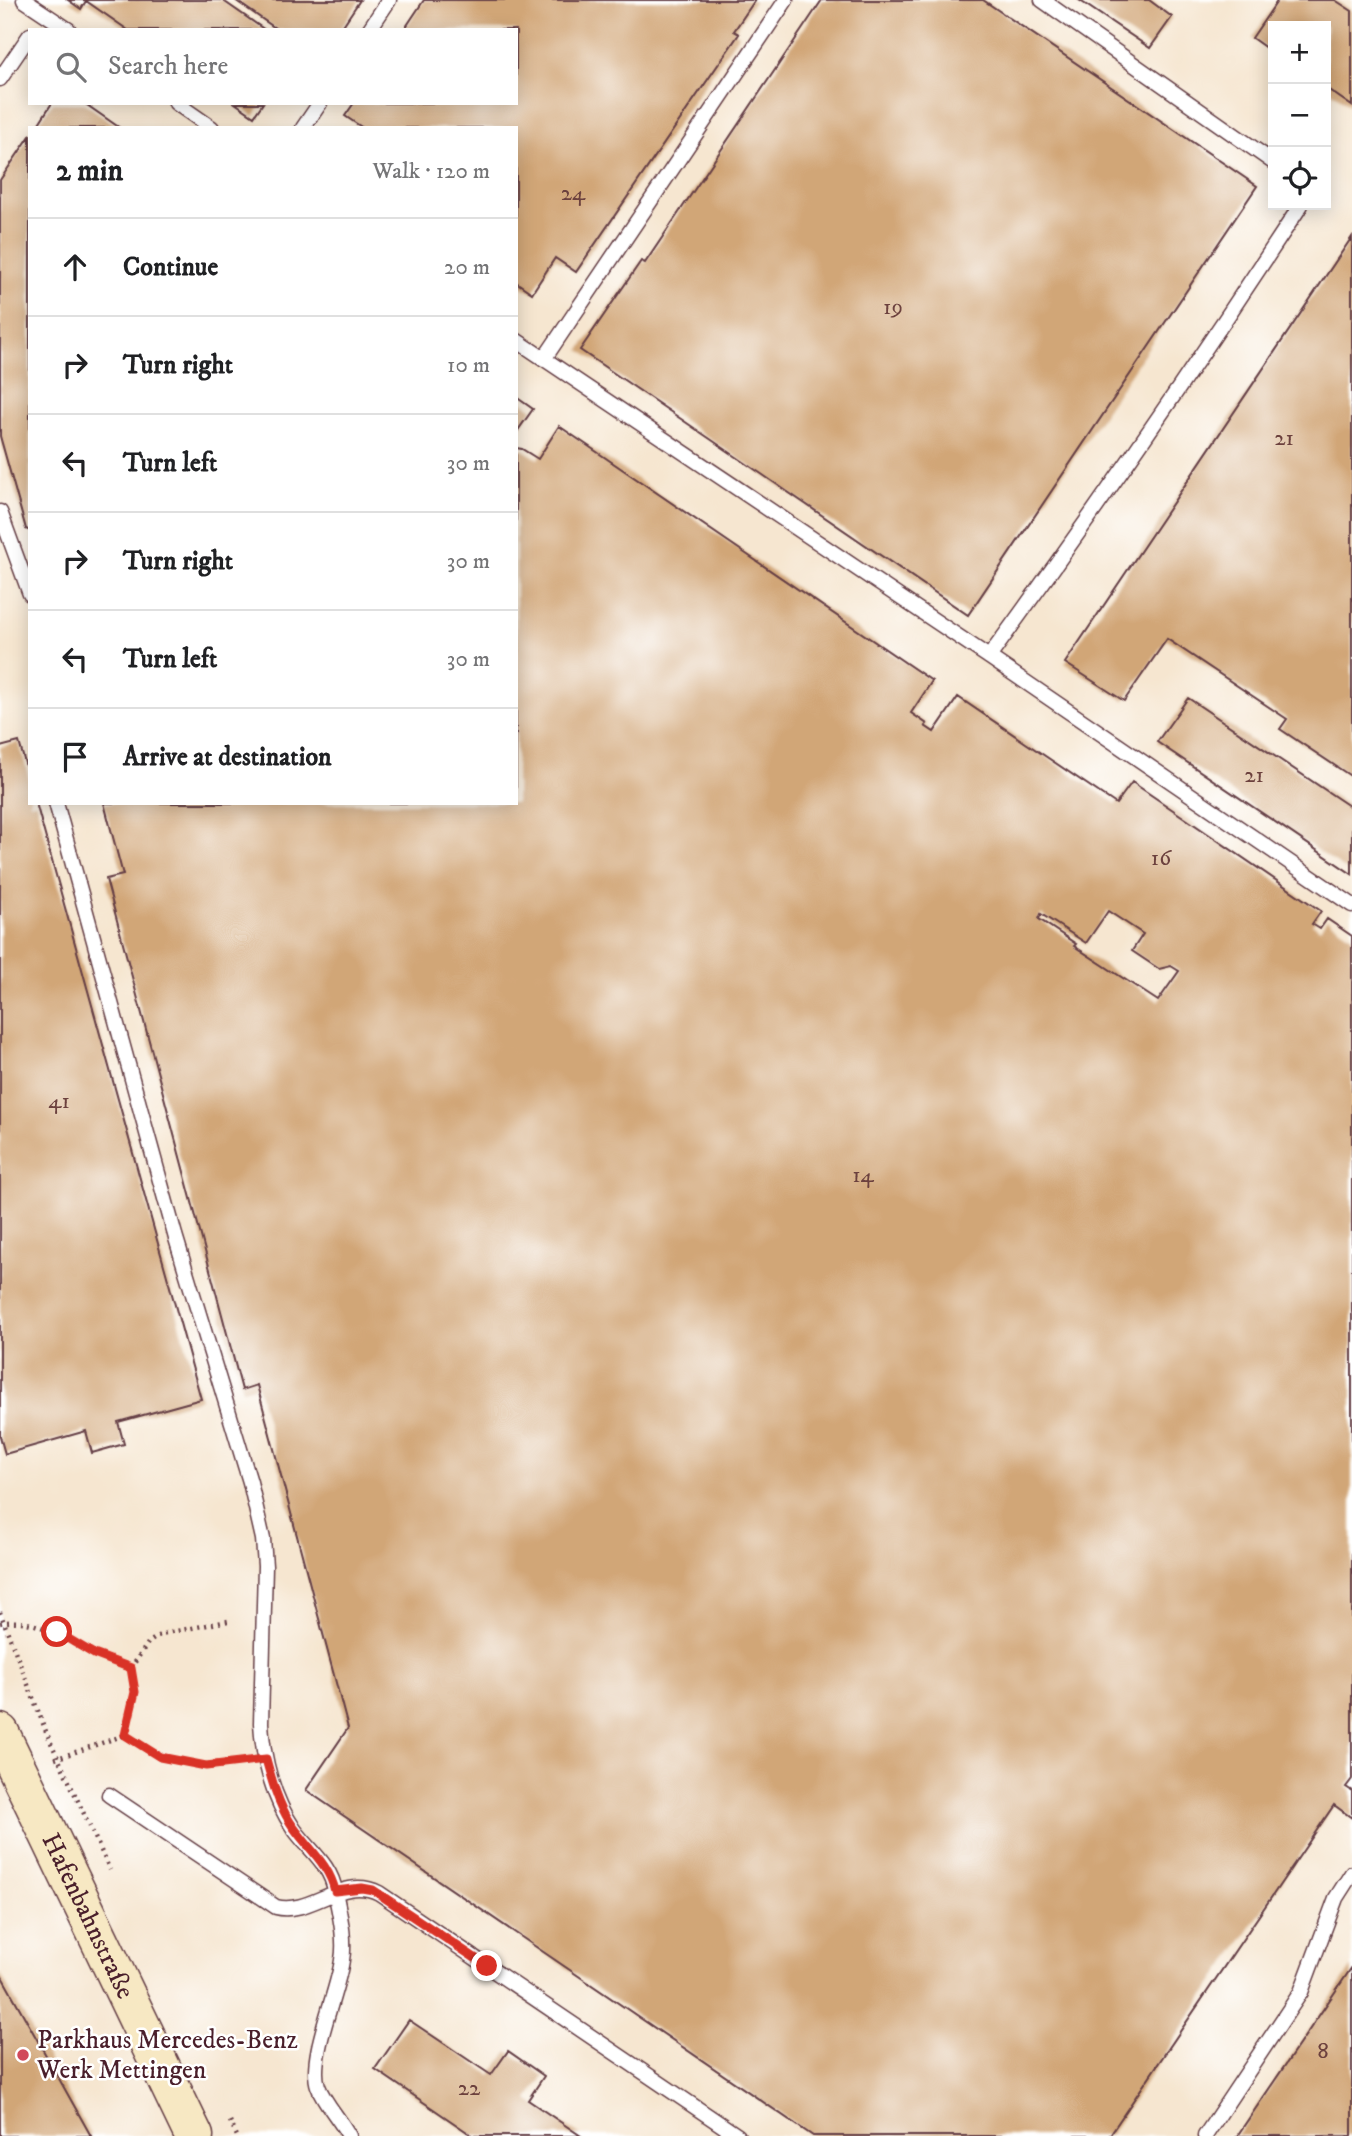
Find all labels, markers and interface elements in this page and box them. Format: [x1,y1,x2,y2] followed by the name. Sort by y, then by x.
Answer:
[1268,21,1331,210] map controls
[1268,21,1331,84] button: +
[28,28,518,105] search box
[52,48,90,86] icon: search
[108,50,228,83] text: Search here
[1268,84,1331,147] button: −
[1268,147,1331,210] button: locate
[56,153,123,190] text: 2 min
[372,157,490,186] text: Walk · 120 m
[561,179,586,208] house number: 24
[56,248,94,286] icon: ahead
[123,251,218,284] text: Continue
[444,253,490,282] text: 20 m
[883,293,903,322] house number: 19
[56,346,94,384] icon: right
[123,349,233,382] text: Turn right
[447,351,490,380] text: 10 m
[1274,424,1294,453] house number: 21
[56,444,94,482] icon: left
[123,447,217,480] text: Turn left
[447,449,490,478] text: 30 m
[56,542,94,580] icon: right
[123,545,233,578] text: Turn right
[447,547,490,576] text: 30 m
[56,640,94,678] icon: left
[123,643,217,676] text: Turn left
[447,645,490,674] text: 30 m
[56,738,94,776] icon: arrive
[123,741,332,774] text: Arrive at destination
[1244,761,1264,790] house number: 21
[1151,844,1172,873] house number: 16
[48,1087,70,1116] house number: 41
[852,1161,875,1190] house number: 14
[41,1616,72,1647] route start
[34,1828,142,2004] street label: Hafenbahnstraße
[471,1950,502,1981] route end
[36,2024,298,2087] place label: Parkhaus Mercedes-Benz Werk Mettingen
[1317,2037,1329,2066] house number: 8
[15,2047,31,2063] marker: Parkhaus Mercedes-Benz Werk Mettingen
[458,2074,481,2103] house number: 22

